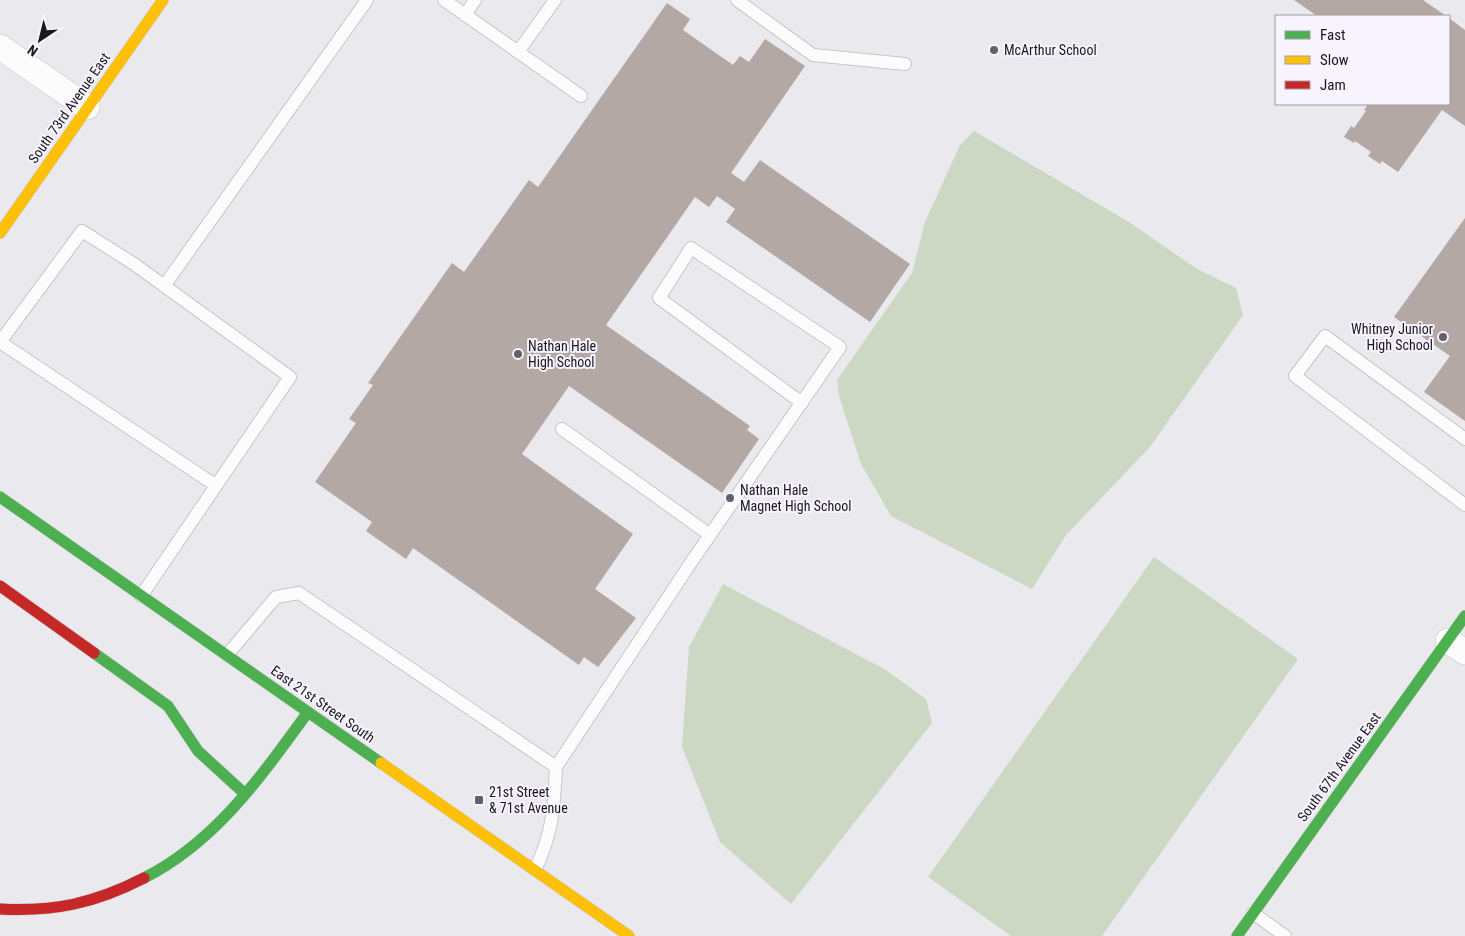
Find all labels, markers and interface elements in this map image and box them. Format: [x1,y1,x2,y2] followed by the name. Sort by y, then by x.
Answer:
[15,15,65,65] north arrow
[1275,15,1450,105] legend
[1320,26,1345,44] text: Fast
[24,42,41,60] text: N
[1004,42,1097,58] place label: McArthur School
[988,44,1000,56] marker: McArthur School
[25,50,113,166] street label: South 73rd Avenue East
[1320,51,1349,69] text: Slow
[1320,76,1346,94] text: Jam
[1351,321,1433,353] place label: Whitney Junior High School
[1437,331,1449,343] marker: Whitney Junior High School
[528,338,597,370] place label: Nathan Hale High School
[512,348,524,360] marker: Nathan Hale High School
[740,482,851,514] place label: Nathan Hale Magnet High School
[724,492,736,504] marker: Nathan Hale Magnet High School
[268,662,378,746] street label: East 21st Street South
[1294,709,1384,825] street label: South 67th Avenue East
[489,784,568,816] place label: 21st Street & 71st Avenue
[473,794,485,806] marker: 21st Street & 71st Avenue

